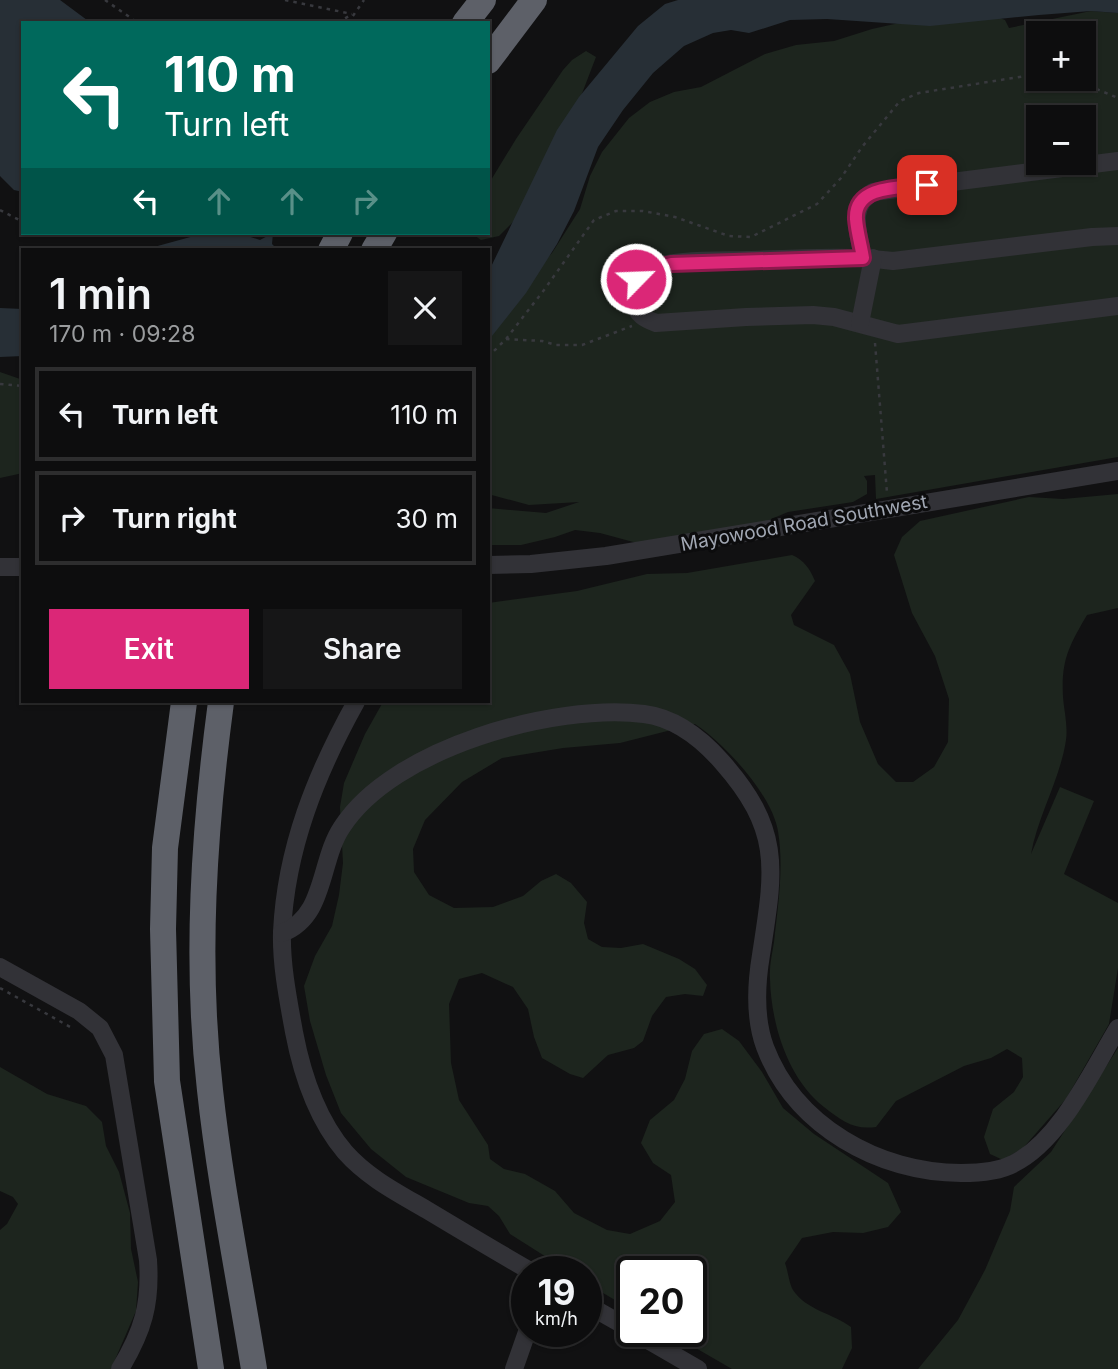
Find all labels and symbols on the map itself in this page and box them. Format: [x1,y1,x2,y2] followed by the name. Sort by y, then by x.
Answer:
[897,155,957,215] pin
[599,242,673,316] position arrow
[679,490,929,556] street label: Mayowood Road Southwest
[616,1256,707,1347] speed limit sign: 20

